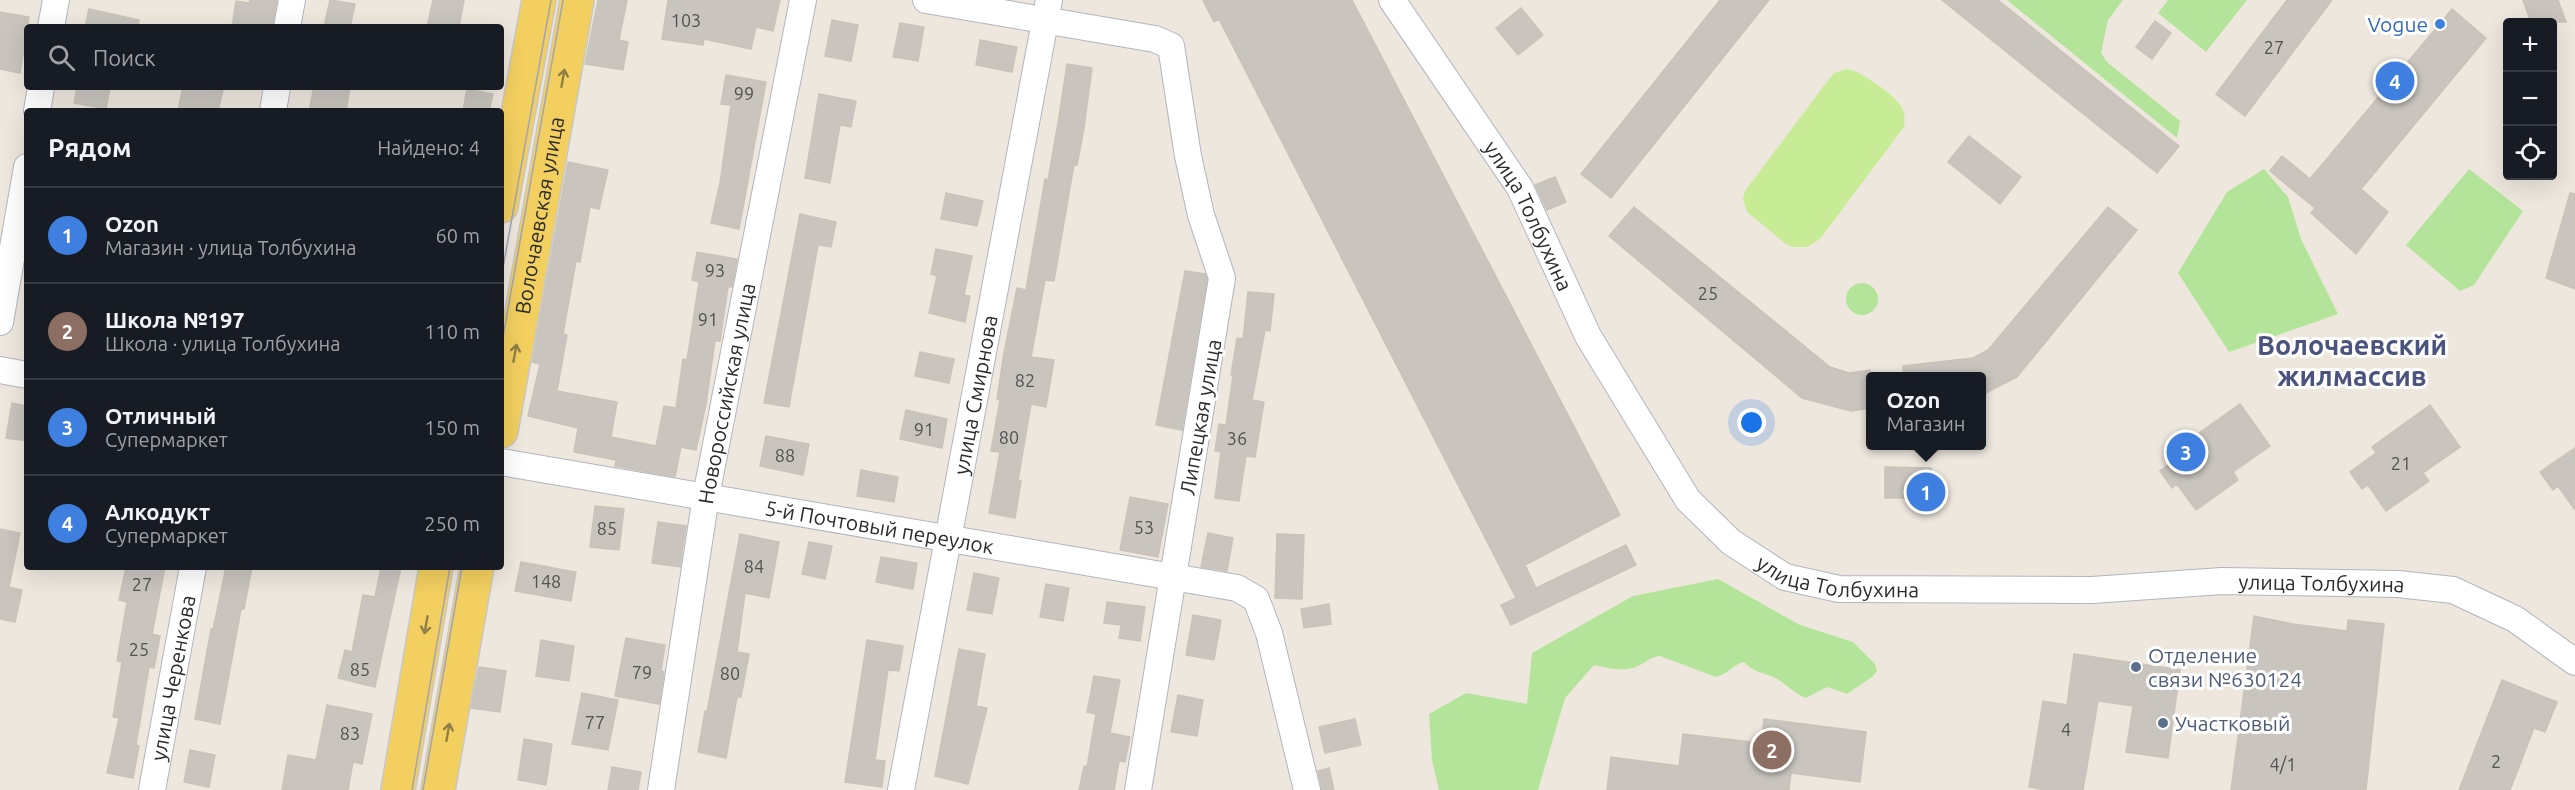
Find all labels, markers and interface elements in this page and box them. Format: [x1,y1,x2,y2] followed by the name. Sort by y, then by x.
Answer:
[671,10,701,30] house number: 103
[2367,12,2428,36] place label: Vogue
[2433,17,2447,31] marker: Vogue
[2503,18,2557,180] map controls
[2503,18,2557,72] button: +
[24,24,504,90] search box
[2264,37,2284,57] house number: 27
[45,41,78,74] icon: search
[93,45,156,70] text: Поиск
[2376,58,2414,104] pin: 4
[558,69,569,88] one-way arrow
[2503,72,2557,126] button: −
[734,83,754,103] house number: 99
[510,115,568,316] street label: Волочаевская улица
[2503,126,2557,180] button: locate
[48,133,132,162] text: Рядом
[377,136,480,159] text: Найдено: 4
[1479,136,1578,295] street label: улица Толбухина
[105,211,159,236] text: Ozon
[62,224,73,247] text: 1
[436,224,480,247] text: 60 m
[105,236,357,259] text: Магазин · улица Толбухина
[705,260,725,280] house number: 93
[693,281,759,506] street label: Новороссийская улица
[1698,283,1718,303] house number: 25
[105,307,245,332] text: Школа №197
[698,309,718,329] house number: 91
[948,313,1002,477] street label: улица Смирнова
[62,320,73,343] text: 2
[424,320,480,343] text: 110 m
[2257,330,2447,391] district label: Волочаевский жилмассив
[105,332,341,355] text: Школа · улица Толбухина
[1174,337,1226,497] street label: Липецкая улица
[510,344,521,363] one-way arrow
[1015,370,1035,390] house number: 82
[1866,372,1986,450] popup
[1886,387,1940,412] text: Ozon
[105,403,216,428] text: Отличный
[1737,408,1766,437] your location
[1886,412,1966,435] text: Магазин
[62,416,73,439] text: 3
[424,416,480,439] text: 150 m
[914,419,934,439] house number: 91
[999,427,1019,447] house number: 80
[105,428,228,451] text: Супермаркет
[1227,428,1247,448] house number: 36
[2166,430,2206,474] pin: 3
[775,445,795,465] house number: 88
[2391,453,2411,473] house number: 21
[1906,470,1946,514] pin: 1
[763,495,996,558] street label: 5-й Почтовый переулок
[105,499,210,524] text: Алкодукт
[62,512,73,535] text: 4
[424,512,480,535] text: 250 m
[1134,517,1154,537] house number: 53
[597,518,617,538] house number: 85
[105,524,228,547] text: Супермаркет
[1752,550,1919,601] street label: улица Толбухина
[744,556,764,576] house number: 84
[2238,569,2406,597] street label: улица Толбухина
[531,571,561,591] house number: 148
[132,574,152,594] house number: 27
[146,593,200,763] street label: улица Черенкова
[421,614,432,634] one-way arrow
[129,639,149,659] house number: 25
[2148,643,2302,691] place label: Отделение связи №630124
[350,659,370,679] house number: 85
[2129,660,2143,674] marker: Отделение связи №630124
[632,662,652,682] house number: 79
[720,663,740,683] house number: 80
[2175,711,2290,735] place label: Участковый
[585,712,605,732] house number: 77
[2156,716,2170,730] marker: Участковый
[2061,719,2071,739] house number: 4
[340,723,360,743] house number: 83
[443,723,454,743] one-way arrow
[1752,728,1792,772] pin: 2
[2491,751,2501,771] house number: 2
[2270,754,2296,774] house number: 4/1

